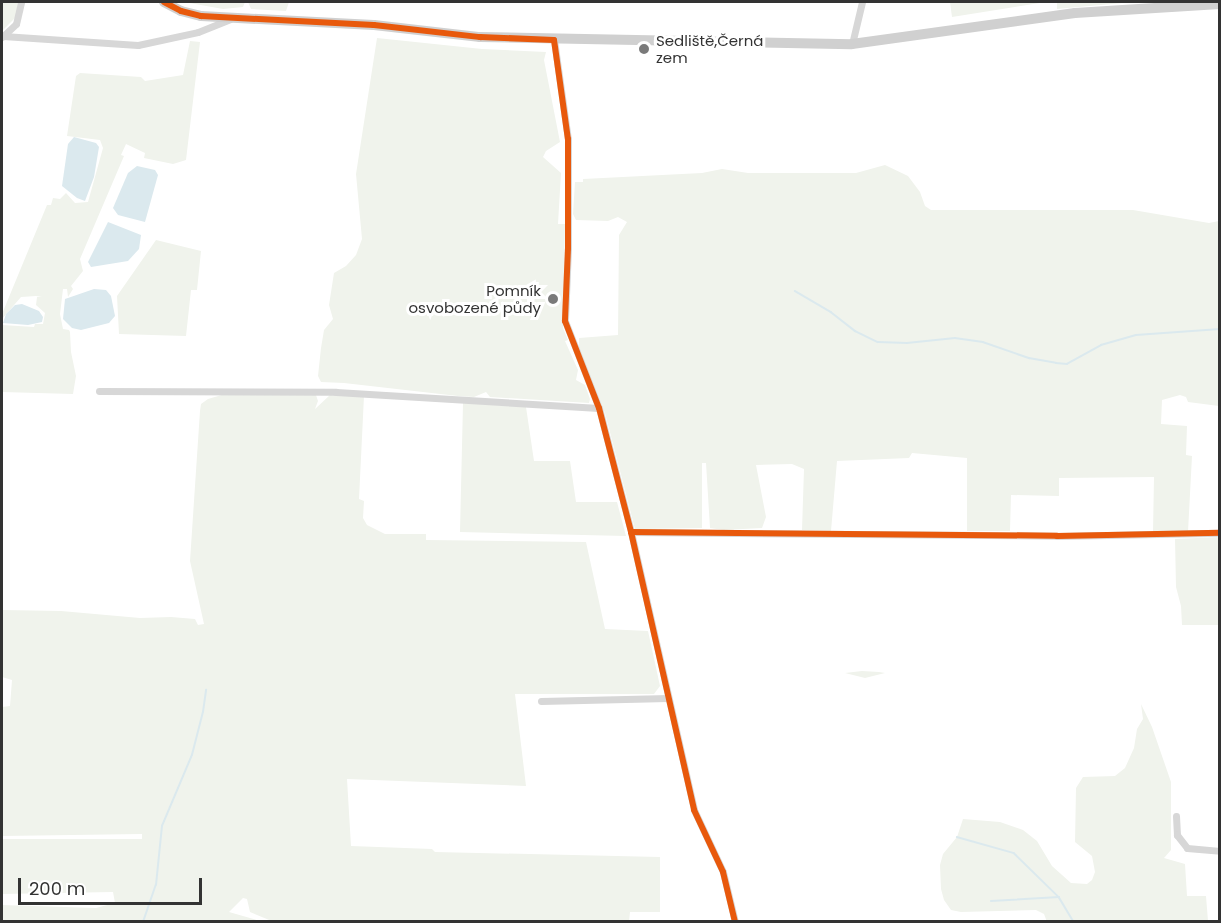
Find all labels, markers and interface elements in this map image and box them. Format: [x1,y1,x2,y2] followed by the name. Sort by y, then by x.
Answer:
[656,31,763,66] place label: Sedliště,Černá zem
[637,42,651,56] marker: Sedliště,Černá zem
[408,281,541,316] place label: Pomník osvobozené půdy
[546,292,560,306] marker: Pomník osvobozené půdy
[21,866,206,904] scale bar
[29,876,85,901] text: 200 m

